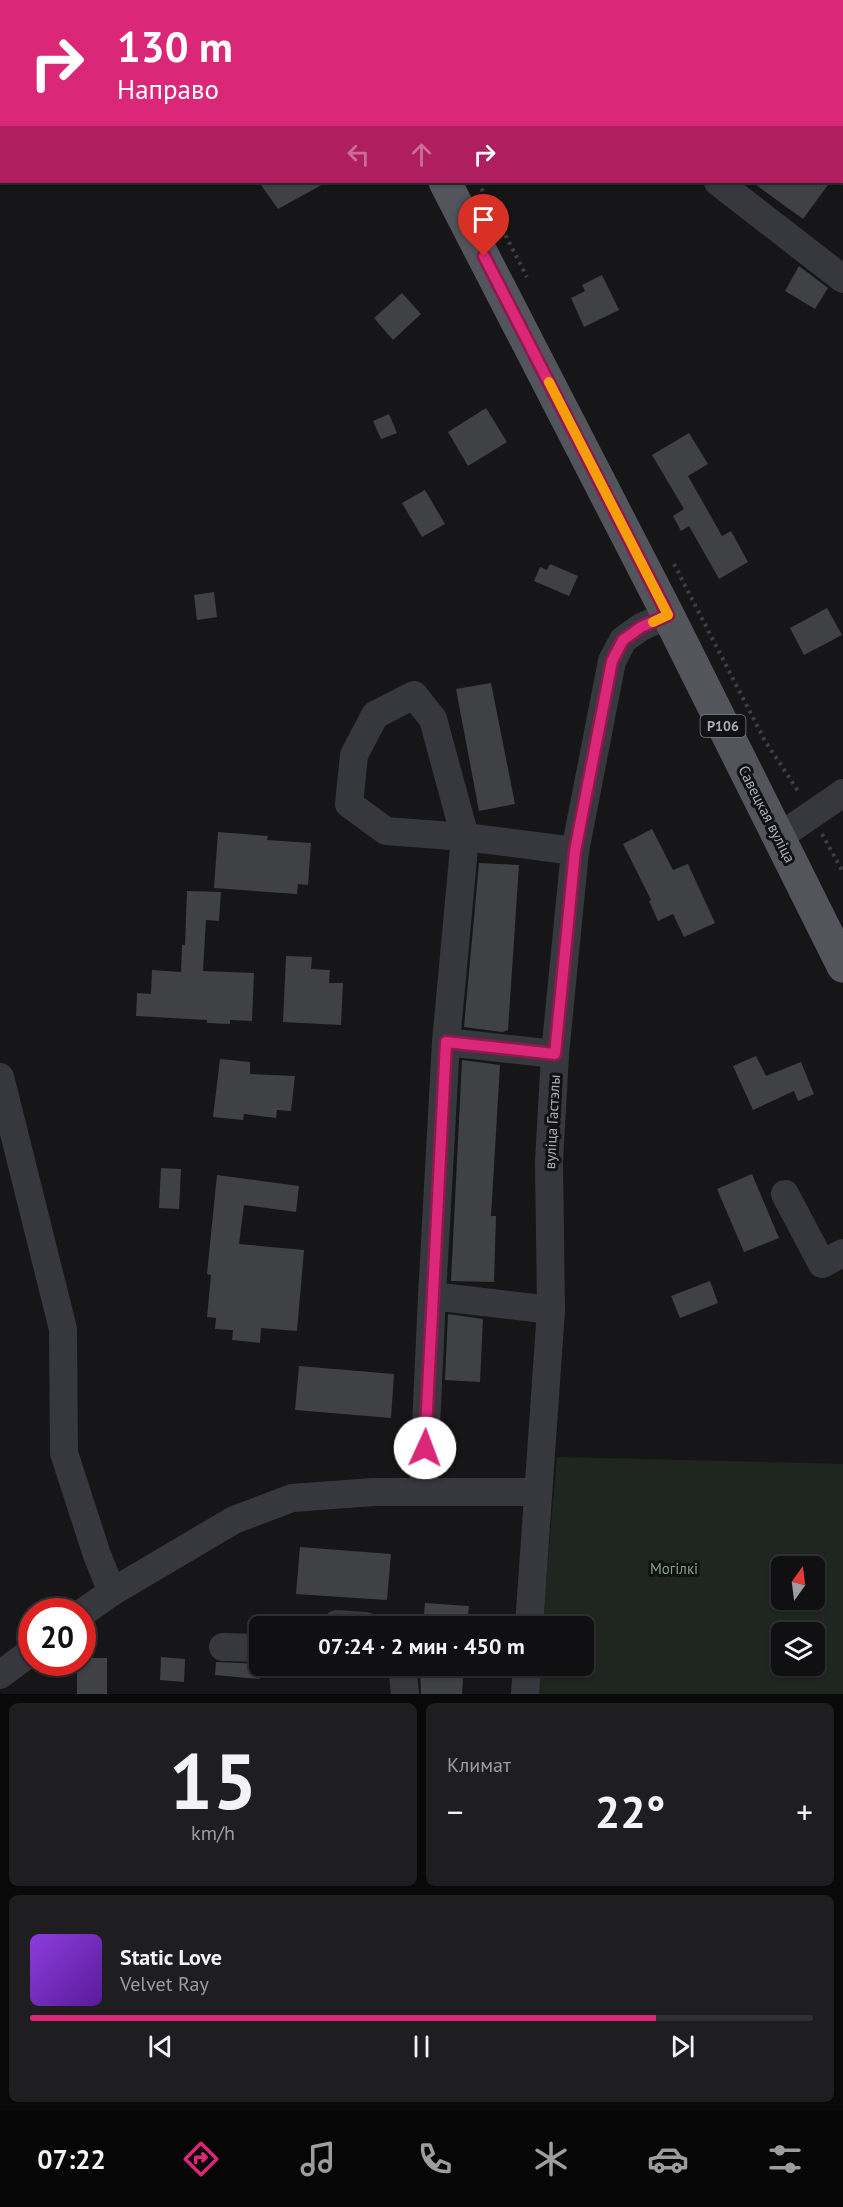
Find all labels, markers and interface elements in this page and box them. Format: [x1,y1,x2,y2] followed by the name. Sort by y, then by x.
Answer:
[117,19,233,74] text: 130 m
[18,24,96,102] icon: right
[117,72,219,106] text: Направо
[342,138,375,171] icon: left
[405,138,438,171] icon: ahead
[468,138,501,171] icon: right
[458,194,509,256] pin
[467,203,500,236] icon: arrive
[700,715,746,737] road number: Р106
[734,762,800,866] street label: Савецкая вуліца
[540,1074,564,1170] street label: вуліца Гастэлы
[393,1416,457,1480] position arrow
[771,1556,825,1610] north arrow
[771,1556,825,1676] map controls
[650,1559,698,1578] park label: Могілкі
[18,1598,96,1676] speed limit sign: 20
[771,1622,825,1676] button: layers
[318,1632,525,1660] text: 07:24 · 2 мин · 450 m
[169,1730,257,1831] text: 15
[447,1752,511,1778] text: Климат
[595,1782,665,1840] text: 22°
[447,1790,464,1833] text: −
[796,1790,813,1833] text: +
[191,1820,235,1846] text: km/h
[120,1943,222,1971] text: Static Love
[120,1971,209,1997] text: Velvet Ray
[144,2030,177,2063] icon: previous
[405,2030,438,2063] icon: pause
[666,2030,699,2063] icon: next
[180,2138,222,2180] icon: directions
[297,2138,339,2180] icon: music
[414,2138,456,2180] icon: phone
[530,2138,572,2180] icon: climate
[647,2138,689,2180] icon: car
[764,2138,806,2180] icon: filters
[37,2142,106,2176] text: 07:22

